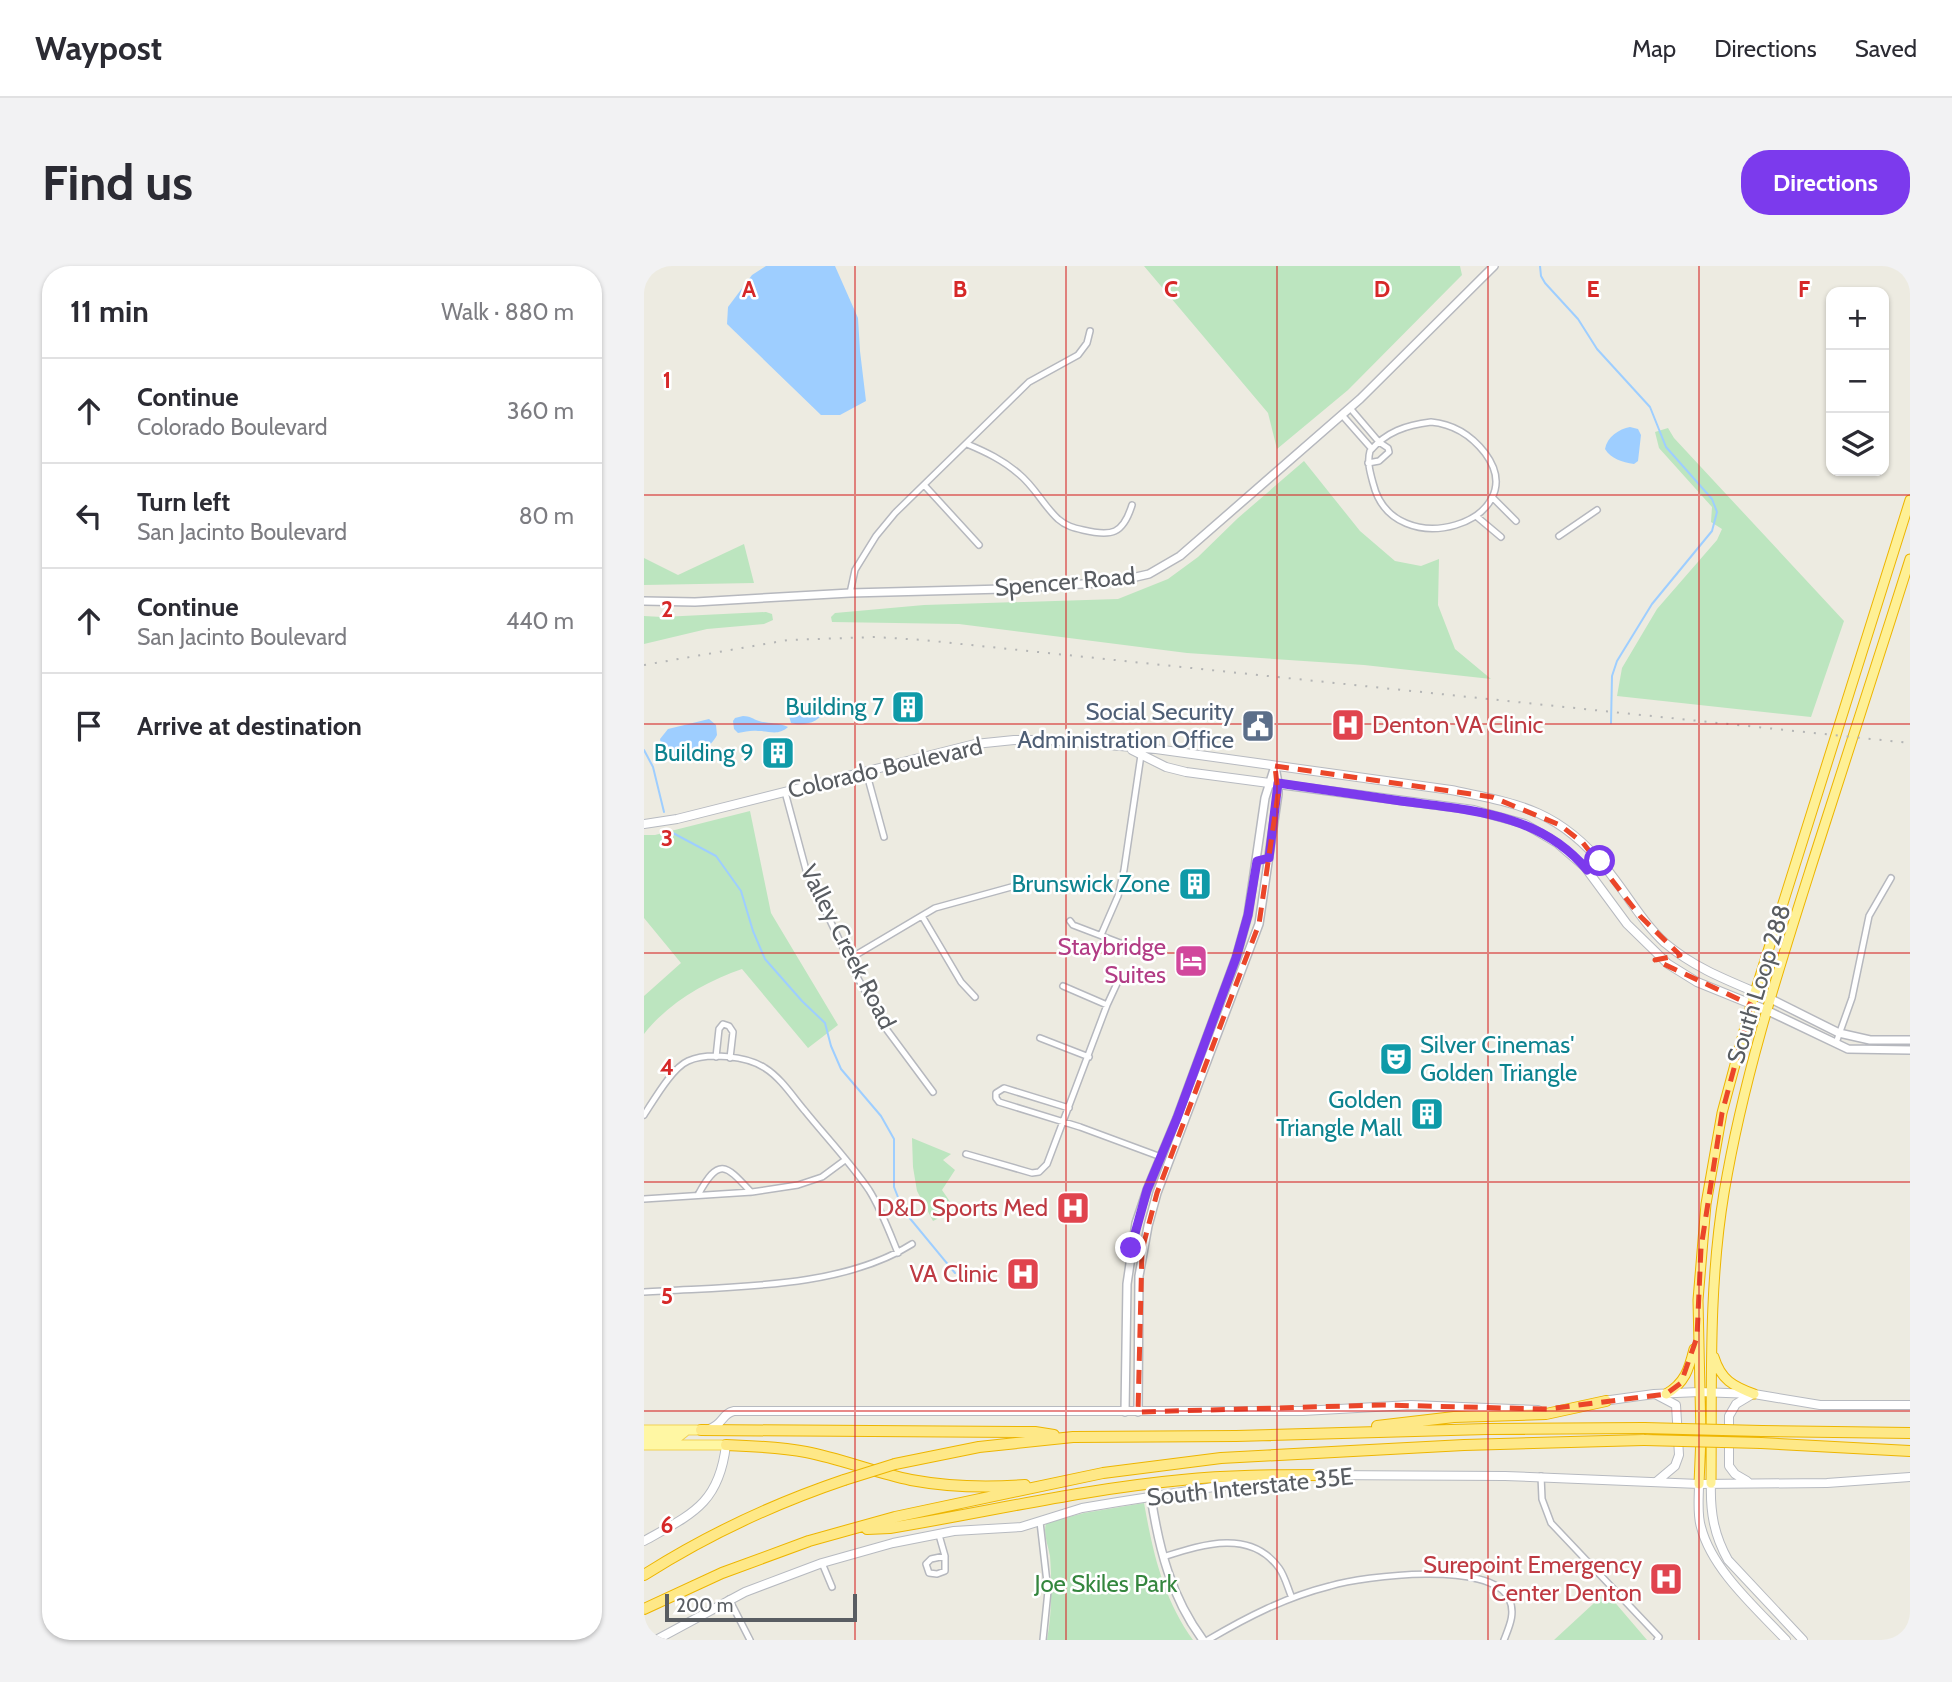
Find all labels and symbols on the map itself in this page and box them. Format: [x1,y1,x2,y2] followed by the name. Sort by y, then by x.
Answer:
[742,275,757,303] text: A
[953,275,967,303] text: B
[1164,275,1178,303] text: C
[1374,275,1390,303] text: D
[1586,275,1600,303] text: E
[1798,275,1810,303] text: F
[663,366,671,394] text: 1
[993,561,1136,602] street label: Spencer Road
[661,595,673,623] text: 2
[889,688,927,726] building icon: Building 7
[785,692,884,721] place label: Building 7
[1017,697,1234,754] place label: Social Security Administration Office
[1329,706,1367,744] hospital icon: Denton VA Clinic
[1239,707,1277,745] public building icon: Social Security Administration Office
[1372,710,1544,739] place label: Denton VA Clinic
[785,731,985,804] street label: Colorado Boulevard
[759,734,797,772] building icon: Building 9
[654,738,754,767] place label: Building 9
[661,824,673,852] text: 3
[1584,845,1615,876] route start
[794,860,902,1034] street label: Valley Creek Road
[1176,865,1214,903] building icon: Brunswick Zone
[1011,869,1170,898] place label: Brunswick Zone
[1721,901,1796,1067] street label: South Loop 288
[1058,932,1166,989] place label: Staybridge Suites
[1172,942,1210,980] hotel icon: Staybridge Suites
[1420,1030,1577,1087] place label: Silver Cinemas' Golden Triangle
[1377,1040,1415,1078] theatre icon: Silver Cinemas' Golden Triangle
[660,1053,674,1081] text: 4
[1276,1085,1402,1142] place label: Golden Triangle Mall
[1408,1095,1446,1133] building icon: Golden Triangle Mall
[1054,1189,1092,1227] hospital icon: D&D Sports Med
[877,1193,1048,1222] place label: D&D Sports Med
[1115,1232,1146,1263] route end
[1004,1255,1042,1293] hospital icon: VA Clinic
[909,1259,998,1288] place label: VA Clinic
[661,1282,673,1310] text: 5
[1145,1461,1355,1512] street label: South Interstate 35E
[661,1511,673,1539] text: 6
[1423,1550,1642,1607] place label: Surepoint Emergency Center Denton
[1647,1560,1685,1598] hospital icon: Surepoint Emergency Center Denton
[1034,1569,1178,1598] park label: Joe Skiles Park
[665,1591,858,1623] scale bar

